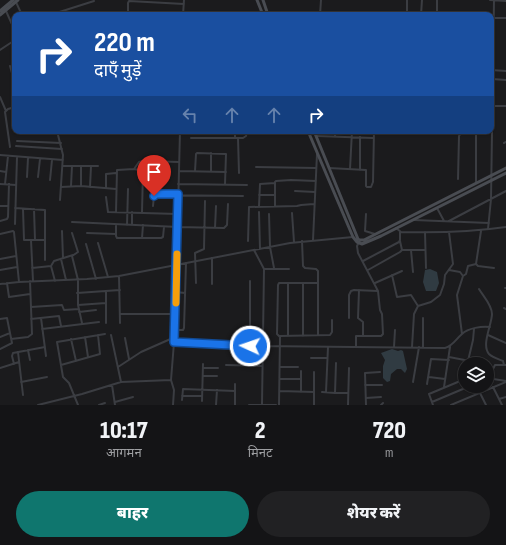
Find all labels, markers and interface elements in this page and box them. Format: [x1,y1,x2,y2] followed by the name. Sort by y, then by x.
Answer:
[94,26,155,59] text: 220 m
[28,28,80,80] icon: right
[94,60,141,81] text: दाएँ मुड़ें
[179,104,201,126] icon: left
[221,104,243,126] icon: ahead
[263,104,285,126] icon: ahead
[305,104,327,126] icon: right
[137,155,171,196] pin
[143,161,165,183] icon: arrive
[229,325,271,367] position arrow
[458,357,494,393] map controls
[458,357,494,393] button: layers
[100,416,148,445] text: 10:17
[255,416,265,445] text: 2
[373,416,406,445] text: 720
[106,445,142,461] text: आगमन
[248,445,273,461] text: मिनट
[385,445,393,461] text: m
[16,491,249,537] button: बाहर
[257,491,490,537] button: शेयर करें

